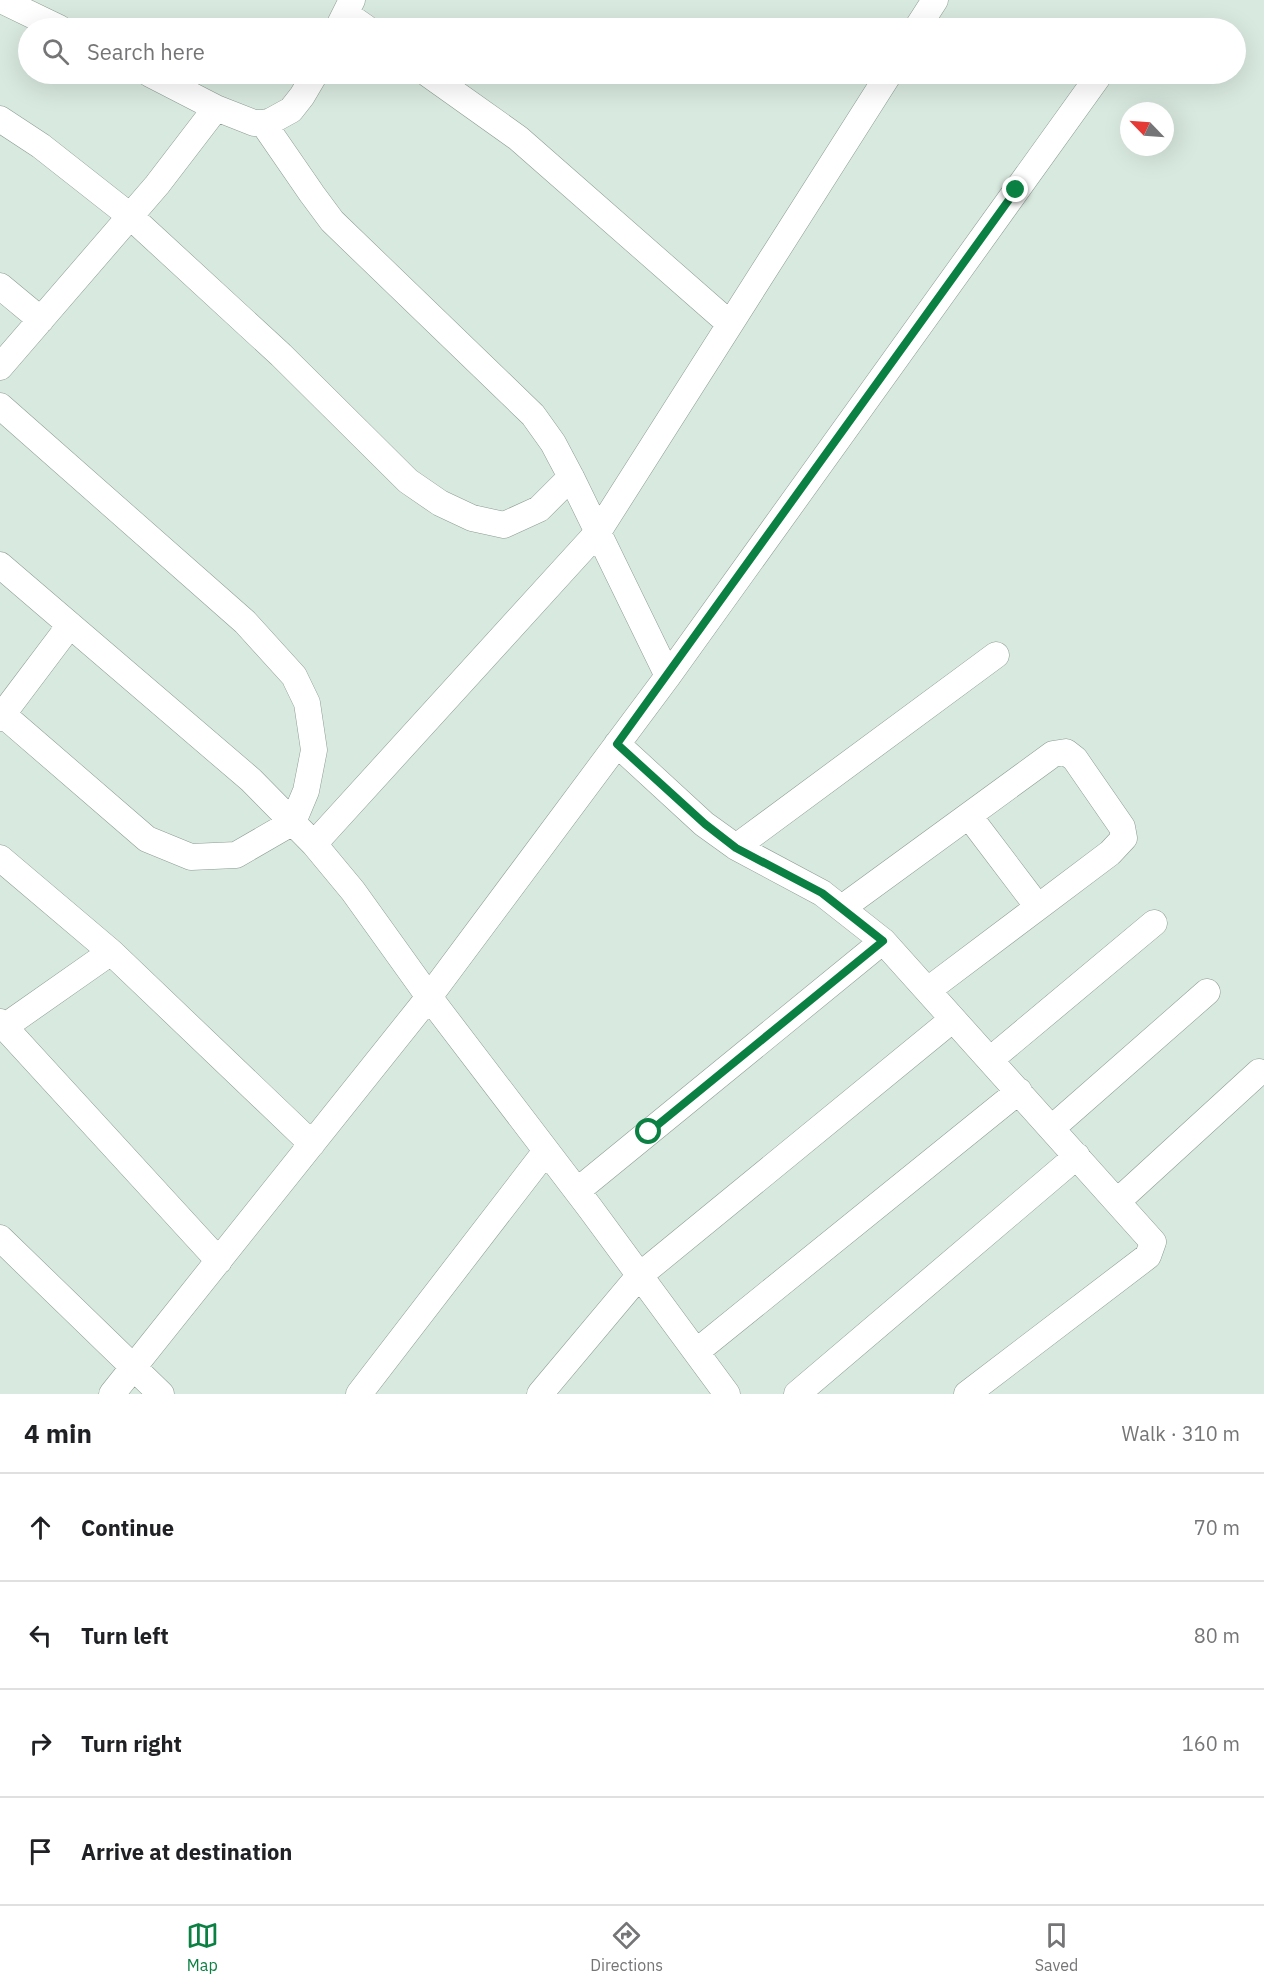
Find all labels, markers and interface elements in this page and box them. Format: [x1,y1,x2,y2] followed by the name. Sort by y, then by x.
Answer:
[18,18,1246,84] search box
[39,35,72,68] icon: search
[87,37,205,66] text: Search here
[1120,102,1174,156] north arrow
[1002,176,1028,202] route end
[635,1118,661,1144] route start
[24,1416,92,1450] text: 4 min
[1122,1420,1240,1447] text: Walk · 310 m
[24,1511,57,1544] icon: ahead
[81,1513,174,1542] text: Continue
[1194,1514,1240,1541] text: 70 m
[24,1619,57,1652] icon: left
[81,1621,169,1650] text: Turn left
[1194,1622,1240,1649] text: 80 m
[24,1727,57,1760] icon: right
[81,1729,182,1758] text: Turn right
[1182,1730,1240,1757] text: 160 m
[24,1835,57,1868] icon: arrive
[81,1837,292,1866] text: Arrive at destination
[186,1919,219,1975] tab: Map
[590,1919,663,1975] tab: Directions
[1035,1919,1078,1975] tab: Saved

